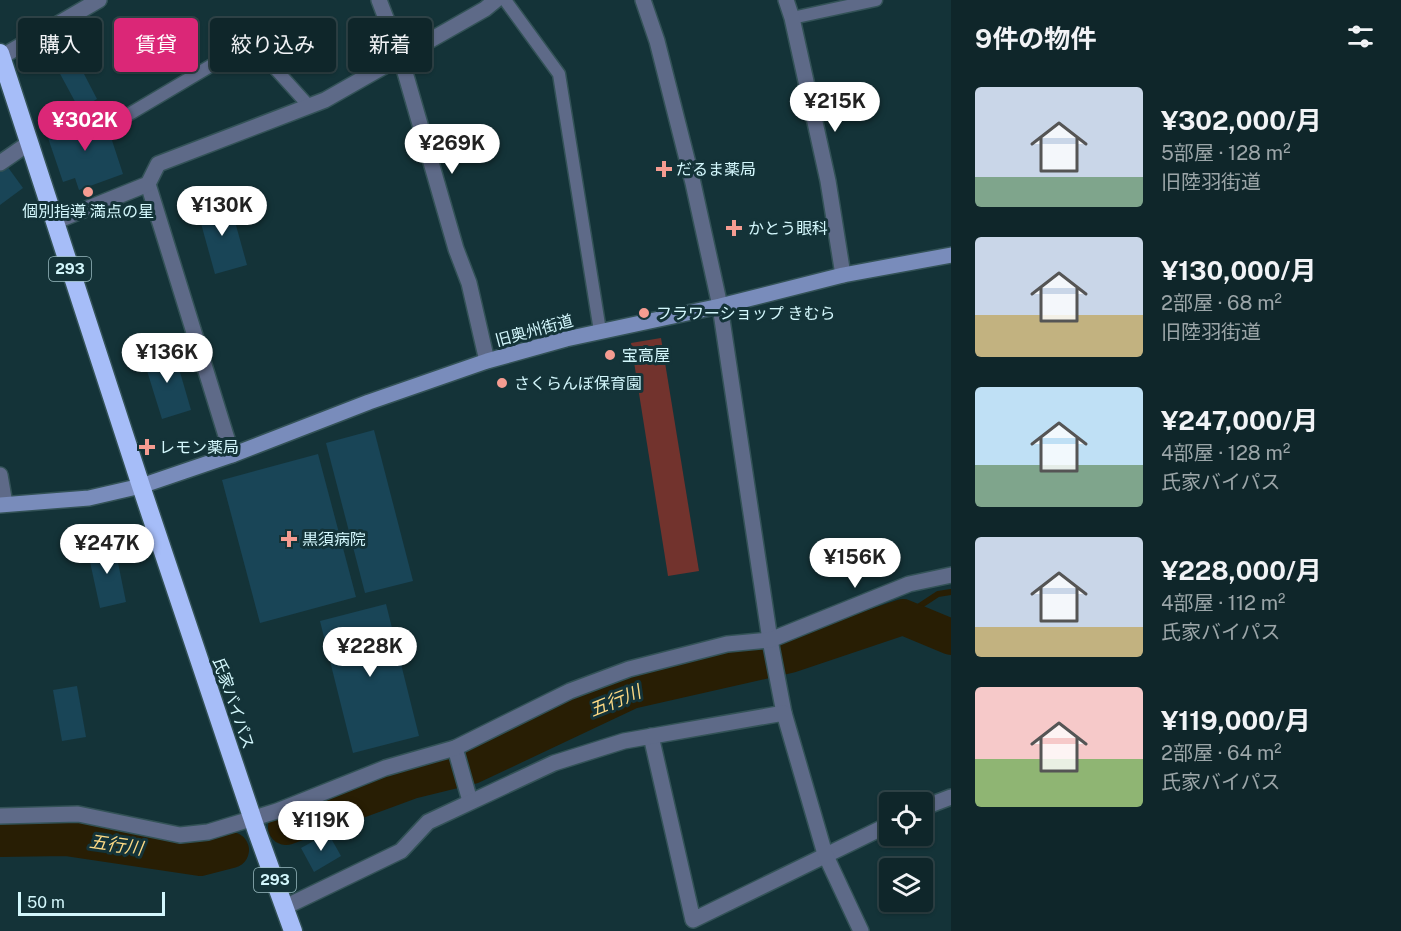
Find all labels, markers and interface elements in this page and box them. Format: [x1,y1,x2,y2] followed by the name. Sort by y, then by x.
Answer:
[18,18,102,72] chip: 購入
[114,18,198,72] chip: 賃貸
[210,18,336,72] chip: 絞り込み
[348,18,432,72] chip: 新着
[1344,20,1377,53] icon: filters
[975,23,1096,54] text: 9件の物件
[793,82,877,133] pin: ¥215K
[804,89,866,113] text: ¥215K
[43,101,127,152] pin: ¥302K
[1161,105,1322,136] text: ¥302,000/月
[52,108,118,132] text: ¥302K
[1023,111,1095,183] icon: home
[410,124,494,175] pin: ¥269K
[419,131,485,155] text: ¥269K
[1161,141,1291,165] text: 5部屋 · 128 m²
[676,160,756,179] place label: だるま薬局
[657,162,671,176] marker: だるま薬局
[1161,170,1261,194] text: 旧陸羽街道
[81,185,95,199] marker: 個別指導 満点の星
[180,186,264,237] pin: ¥130K
[191,193,253,217] text: ¥130K
[22,202,154,221] place label: 個別指導 満点の星
[725,219,743,237] marker: かとう眼科
[748,219,828,238] place label: かとう眼科
[1161,255,1316,286] text: ¥130,000/月
[49,257,91,281] road number: 293
[1023,261,1095,333] icon: home
[1161,291,1282,315] text: 2部屋 · 68 m²
[656,304,836,323] place label: フラワーショップ きむら
[637,306,651,320] marker: フラワーショップ きむら
[493,311,575,350] street label: 旧奥州街道
[1161,320,1261,344] text: 旧陸羽街道
[125,333,209,384] pin: ¥136K
[136,340,198,364] text: ¥136K
[622,346,670,365] place label: 宝高屋
[603,348,617,362] marker: 宝高屋
[514,374,642,393] place label: さくらんぼ保育園
[495,376,509,390] marker: さくらんぼ保育園
[1161,405,1318,436] text: ¥247,000/月
[1023,411,1095,483] icon: home
[159,438,239,457] place label: レモン薬局
[140,440,154,454] marker: レモン薬局
[1161,441,1290,465] text: 4部屋 · 128 m²
[1161,470,1281,494] text: 氏家バイパス
[65,524,149,575] pin: ¥247K
[280,530,298,548] marker: 黒須病院
[302,530,366,549] place label: 黒須病院
[74,531,140,555] text: ¥247K
[813,538,897,589] pin: ¥156K
[824,545,886,569] text: ¥156K
[1161,555,1322,586] text: ¥228,000/月
[1023,561,1095,633] icon: home
[1161,591,1285,615] text: 4部屋 · 112 m²
[1161,620,1281,644] text: 氏家バイパス
[328,627,412,678] pin: ¥228K
[337,634,403,658] text: ¥228K
[209,655,258,751] street label: 氏家バイパス
[586,680,646,720] water label: 五行川
[1161,705,1311,736] text: ¥119,000/月
[1023,711,1095,783] icon: home
[1161,741,1282,765] text: 2部屋 · 64 m²
[1161,770,1281,794] text: 氏家バイパス
[879,792,933,912] map controls
[879,792,933,846] button: locate
[279,801,363,852] pin: ¥119K
[292,808,350,832] text: ¥119K
[88,830,146,859] water label: 五行川
[879,858,933,912] button: layers
[254,868,296,892] road number: 293
[18,889,165,916] scale bar
[27,893,65,912] text: 50 m

